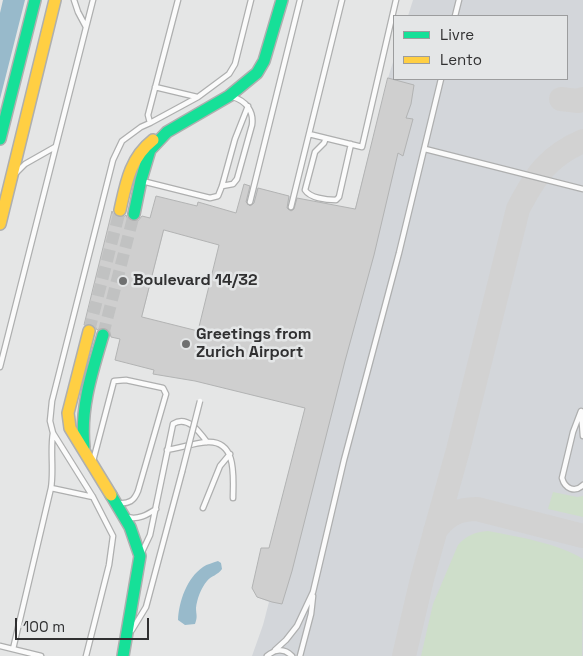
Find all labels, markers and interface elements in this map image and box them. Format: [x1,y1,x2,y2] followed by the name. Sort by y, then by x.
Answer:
[393,15,568,80] legend
[440,25,474,44] text: Livre
[440,50,482,69] text: Lento
[133,271,258,291] place label: Boulevard 14/32
[117,275,129,287] marker: Boulevard 14/32
[196,325,311,363] place label: Greetings from Zurich Airport
[180,338,192,350] marker: Greetings from Zurich Airport
[18,608,151,640] scale bar
[23,617,65,636] text: 100 m

